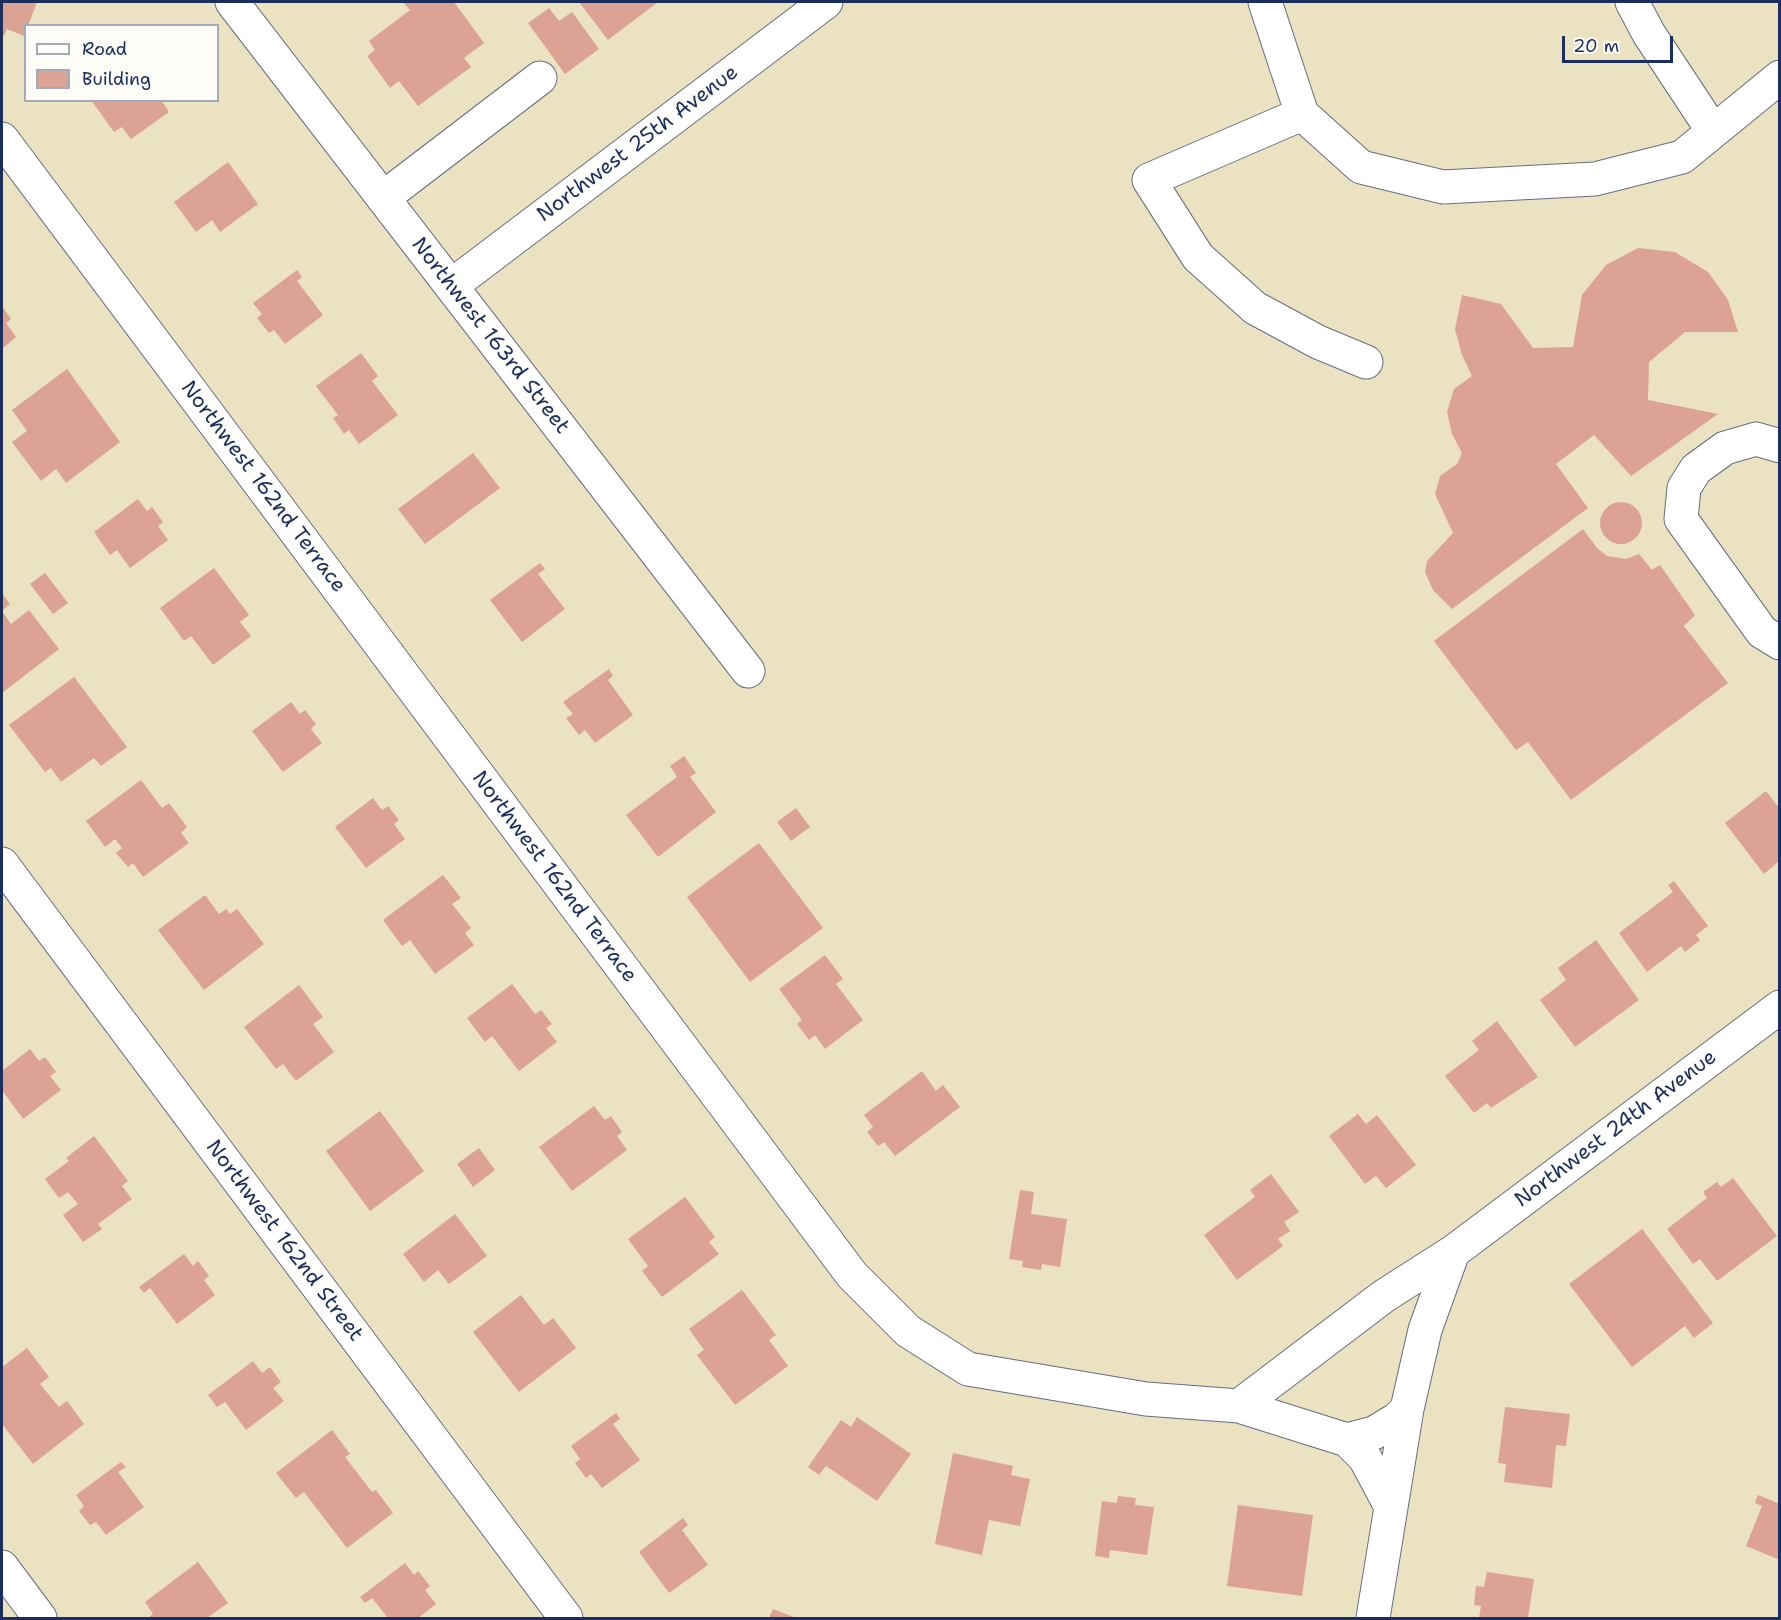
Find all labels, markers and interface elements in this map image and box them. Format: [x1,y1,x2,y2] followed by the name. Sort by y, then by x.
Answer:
[24,24,219,102] legend
[1565,24,1676,62] scale bar
[1573,34,1619,58] text: 20 m
[82,37,127,61] text: Road
[532,60,744,228] street label: Northwest 25th Avenue
[82,67,151,91] text: Building
[406,233,574,439] street label: Northwest 163rd Street
[175,376,351,598] street label: Northwest 162nd Terrace
[466,766,642,988] street label: Northwest 162nd Terrace
[1510,1045,1722,1213] street label: Northwest 24th Avenue
[200,1135,368,1347] street label: Northwest 162nd Street

